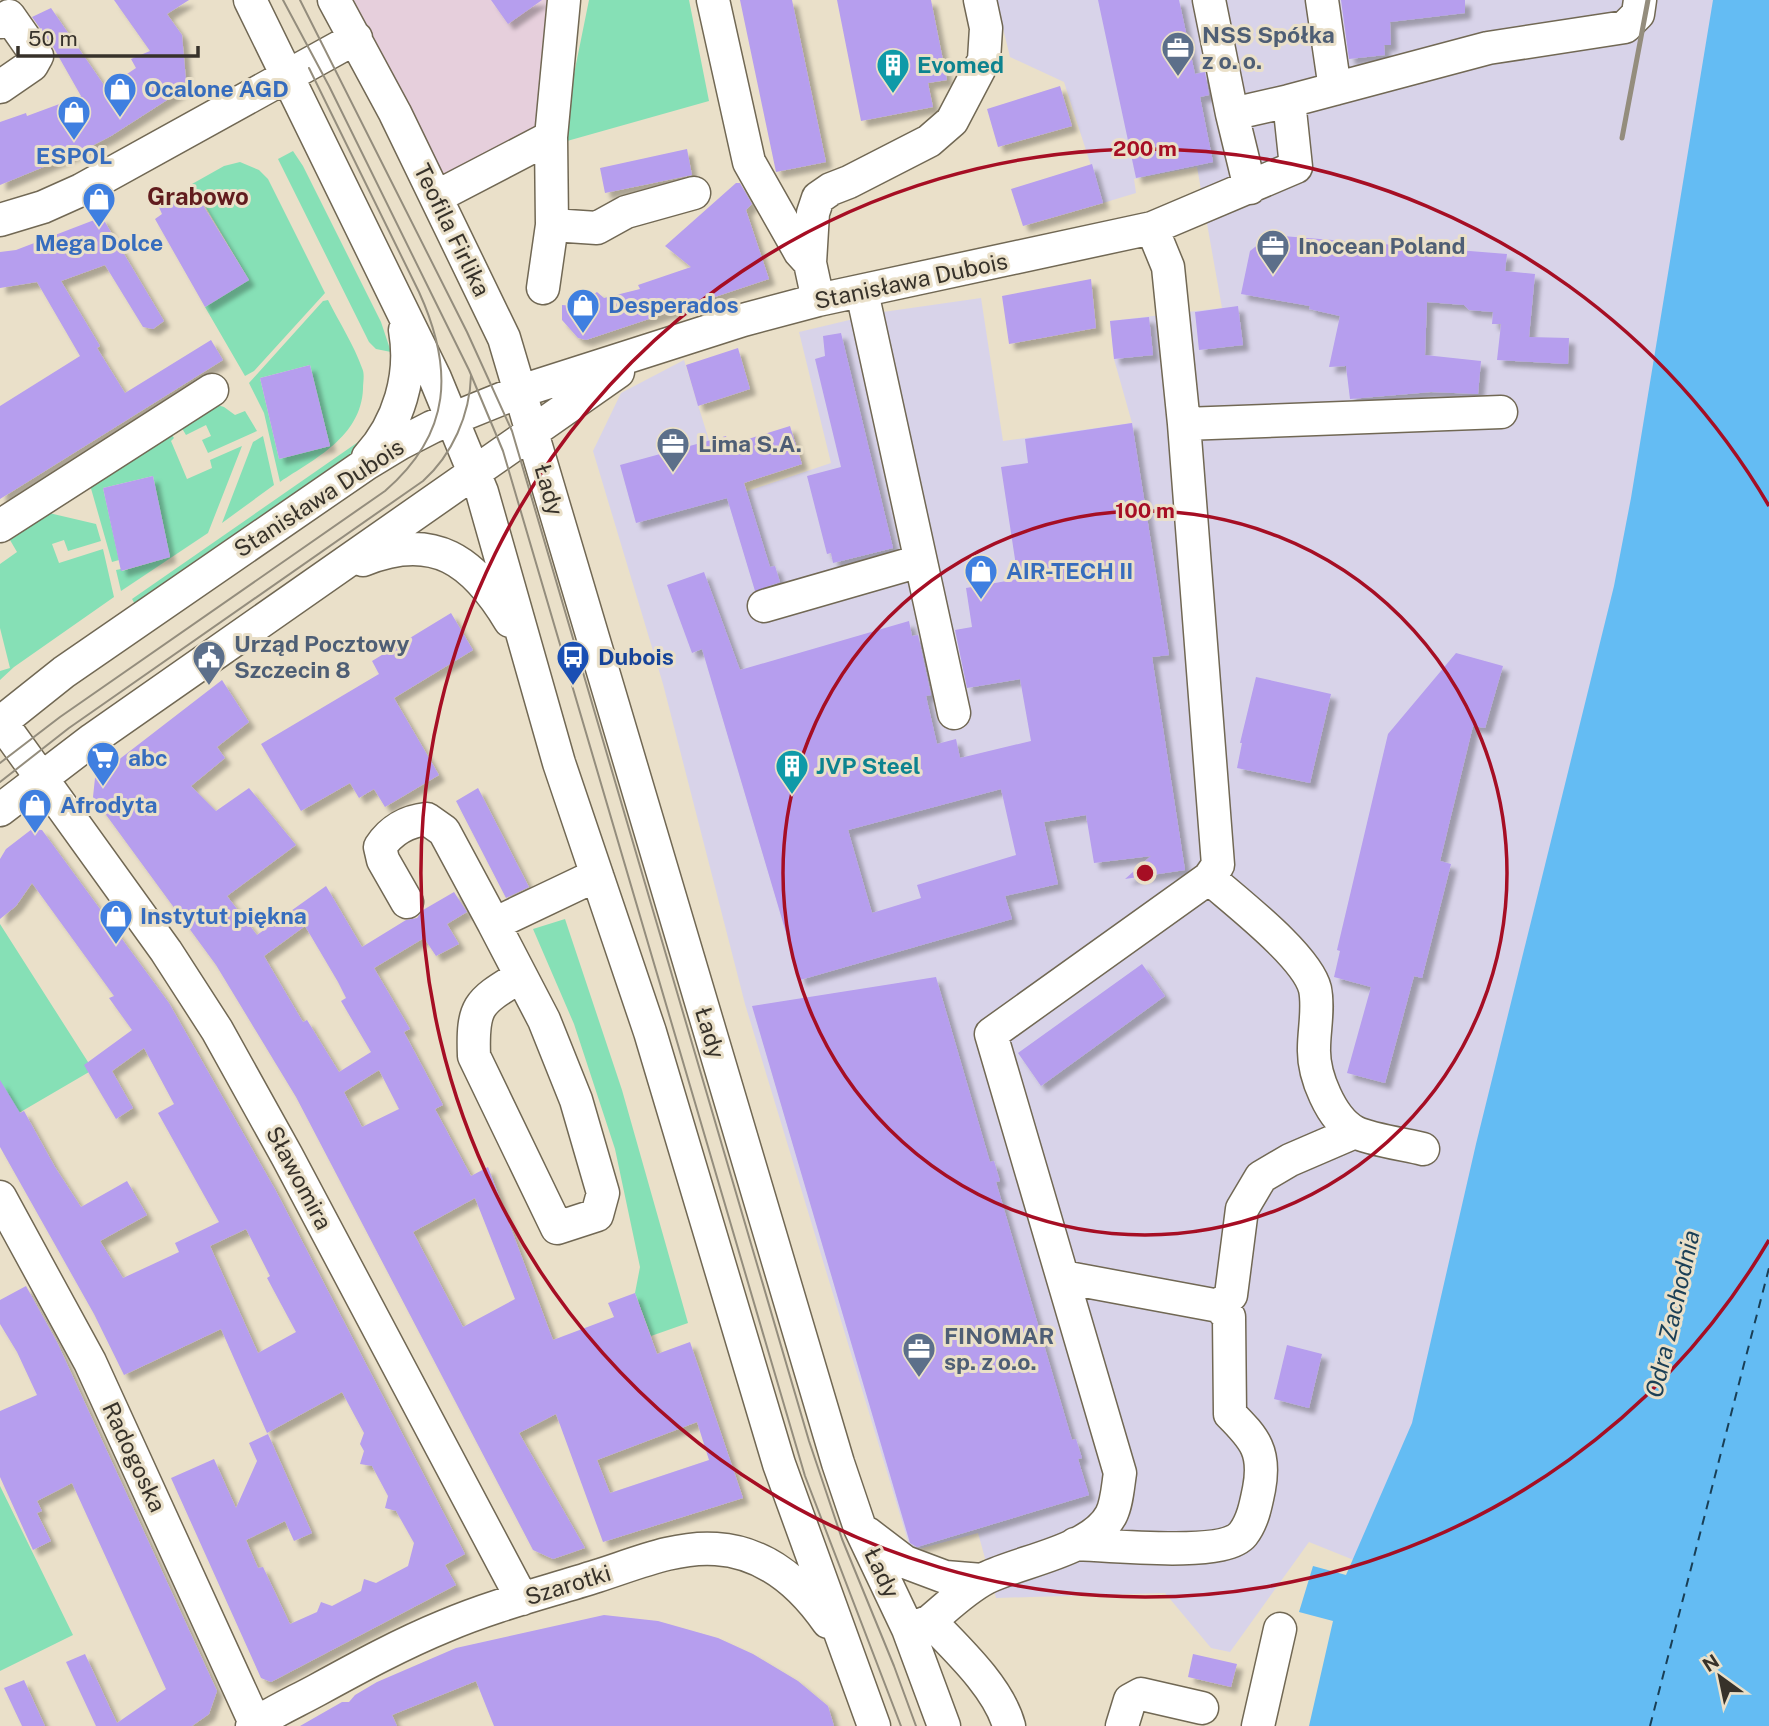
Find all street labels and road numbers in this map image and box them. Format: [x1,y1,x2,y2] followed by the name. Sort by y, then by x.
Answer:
[409,159,496,301] street label: Teofila Firlika
[812,247,1010,314] street label: Stanisława Dubois
[229,433,409,562] street label: Stanisława Dubois
[529,461,570,518] street label: Łady
[690,1004,731,1062] street label: Łady
[261,1121,338,1234] street label: Sławomira
[97,1397,172,1516] street label: Radogoska
[859,1544,906,1602] street label: Łady
[522,1559,614,1610] street label: Szarotki

